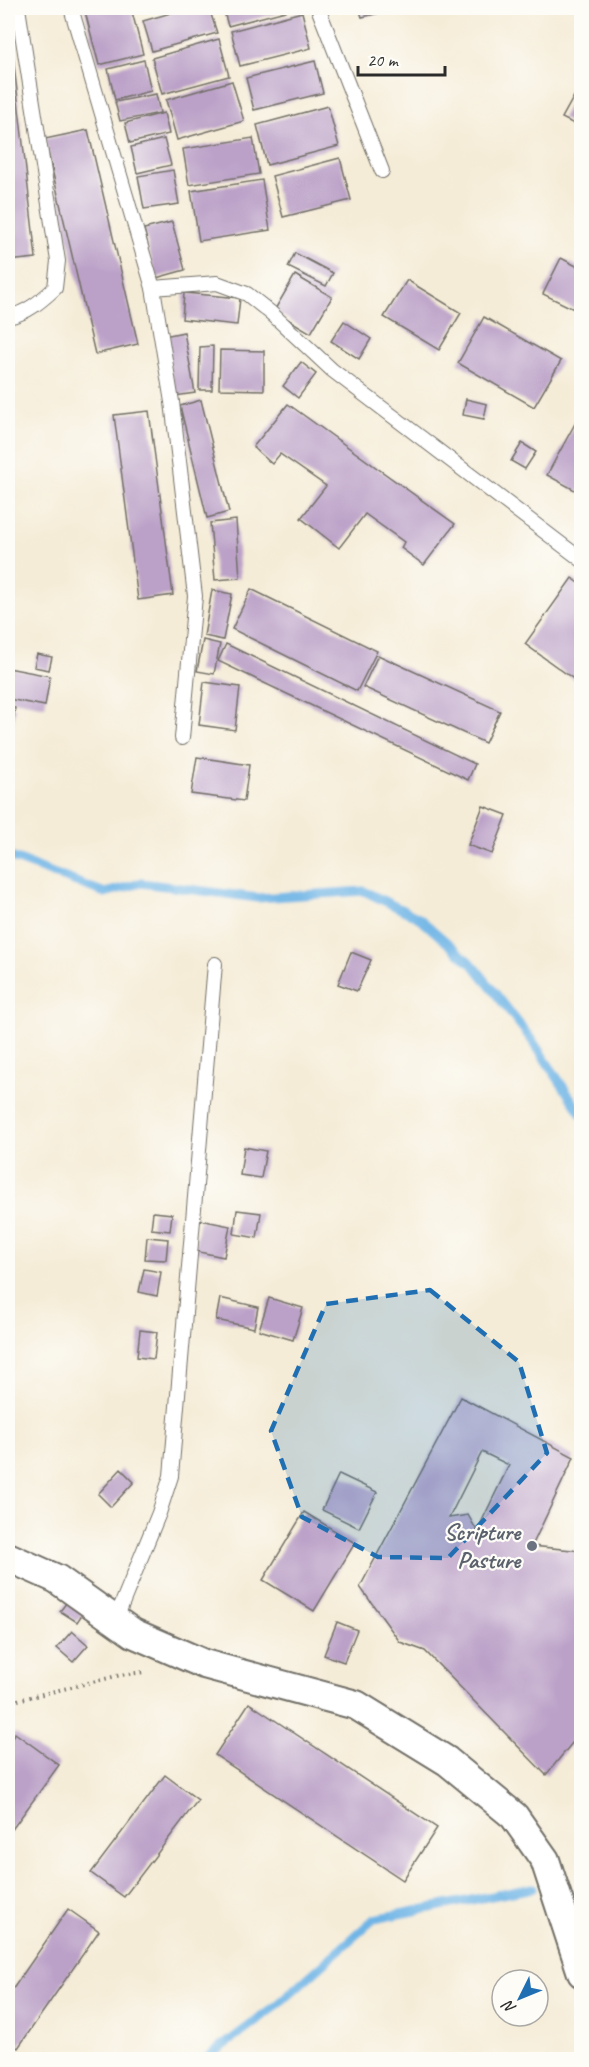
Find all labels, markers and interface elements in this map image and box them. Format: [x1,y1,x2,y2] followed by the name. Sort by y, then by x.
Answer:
[358,39,445,77] scale bar
[367,49,400,71] text: 20 m
[444,1517,522,1575] place label: Scripture Pasture
[525,1539,539,1553] marker: Scripture Pasture
[490,1968,550,2028] north arrow
[497,1995,520,2018] text: N

